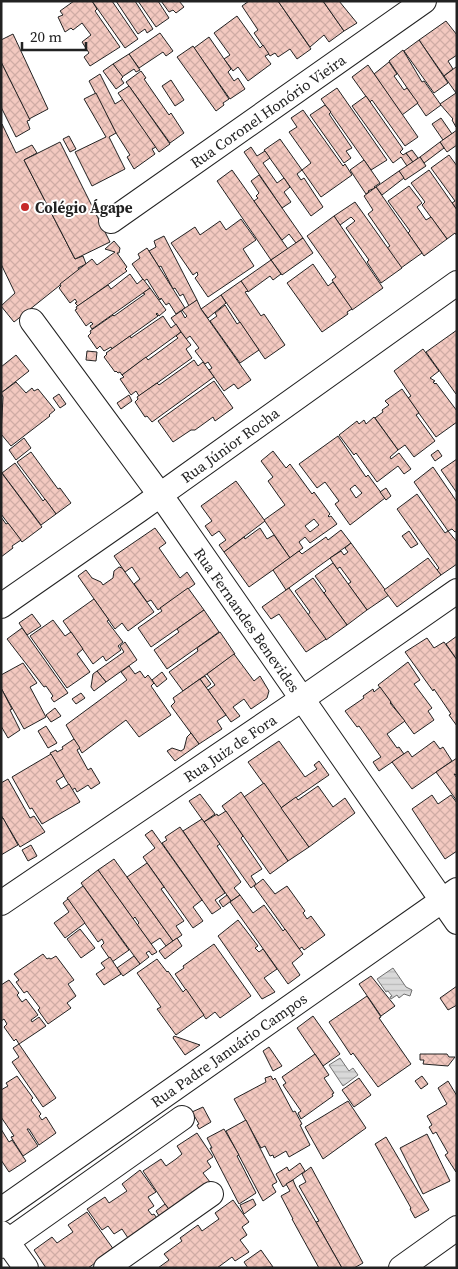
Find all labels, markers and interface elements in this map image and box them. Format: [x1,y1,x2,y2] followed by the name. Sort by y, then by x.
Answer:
[22,20,86,52] scale bar
[30,26,62,47] text: 20 m
[186,49,350,173] street label: Rua Coronel Honório Vieira
[35,197,133,218] place label: Colégio Ágape
[19,201,31,213] marker: Colégio Ágape
[177,402,284,488] street label: Rua Júnior Rocha
[189,544,305,696] street label: Rua Fernandes Benevides
[179,709,281,787] street label: Rua Juiz de Fora
[147,988,311,1112] street label: Rua Padre Januário Campos

